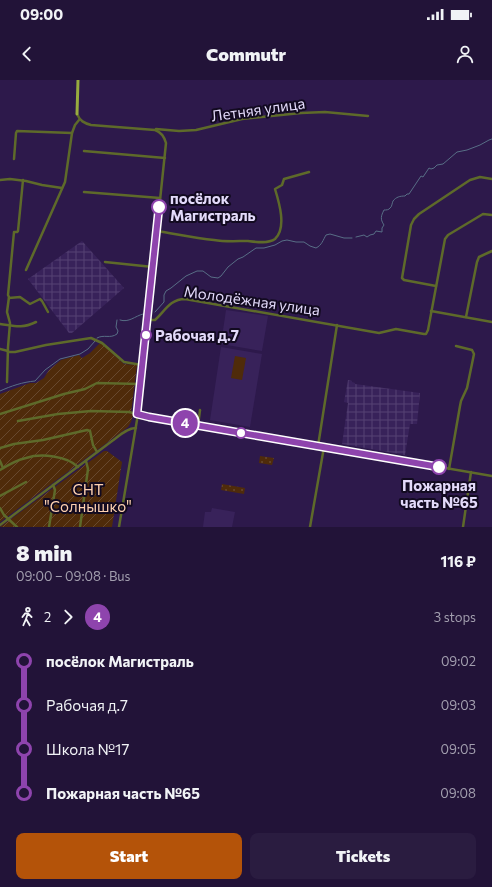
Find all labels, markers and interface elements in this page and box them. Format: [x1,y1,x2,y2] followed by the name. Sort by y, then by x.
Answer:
[20,5,63,23] text: 09:00
[16,43,38,65] icon: back
[206,43,286,65] text: Commutr
[454,43,476,65] icon: person
[210,94,306,124] street label: Летняя улица
[170,189,256,224] place label: посёлок Магистраль
[151,199,167,215] marker: посёлок Магистраль
[183,282,321,318] street label: Молодёжная улица
[155,326,239,344] place label: Рабочая д.7
[140,329,152,341] marker: Рабочая д.7
[172,410,198,436] line badge: 4
[181,414,189,431] text: 4
[235,427,247,439] unlabelled marker
[431,459,447,475] marker: Пожарная часть №65
[400,476,478,511] place label: Пожарная часть №65
[44,480,132,515] park label: СНТ "Солнышко"
[16,539,72,566] text: 8 min
[440,552,476,570] text: 116 ₽
[16,568,130,584] text: 09:00 – 09:08 · Bus
[16,606,38,628] icon: walk
[57,606,79,628] icon: forward
[93,608,102,625] text: 4
[44,609,51,625] text: 2
[434,609,476,625] text: 3 stops
[46,652,194,670] text: посёлок Магистраль
[441,653,476,669] text: 09:02
[46,696,128,714] text: Рабочая д.7
[441,697,476,713] text: 09:03
[46,740,129,758] text: Школа №17
[441,741,476,757] text: 09:05
[46,784,200,802] text: Пожарная часть №65
[440,785,476,801] text: 09:08
[16,833,242,879] button: Start
[250,833,476,879] button: Tickets

